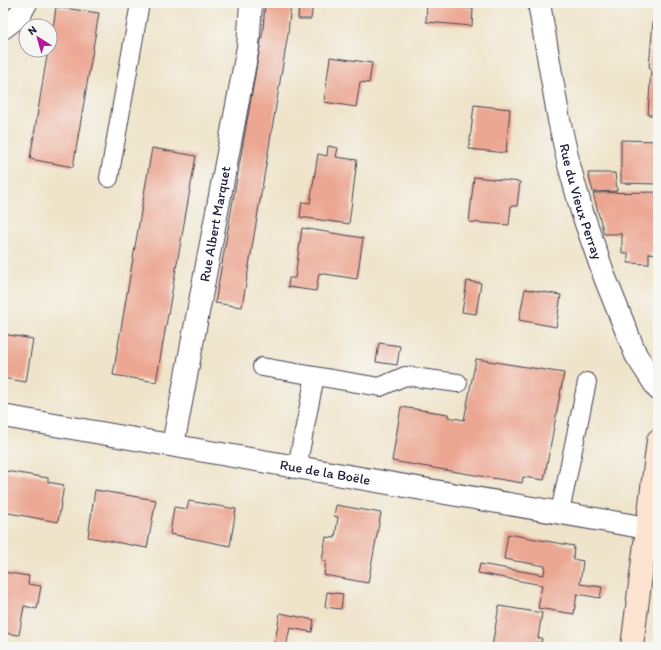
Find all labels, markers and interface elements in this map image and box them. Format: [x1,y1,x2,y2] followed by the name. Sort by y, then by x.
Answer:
[18,18,58,58] north arrow
[25,23,39,38] text: N
[556,142,606,262] street label: Rue du Vieux Perray
[195,165,234,283] street label: Rue Albert Marquet
[279,456,372,488] street label: Rue de la Boële

